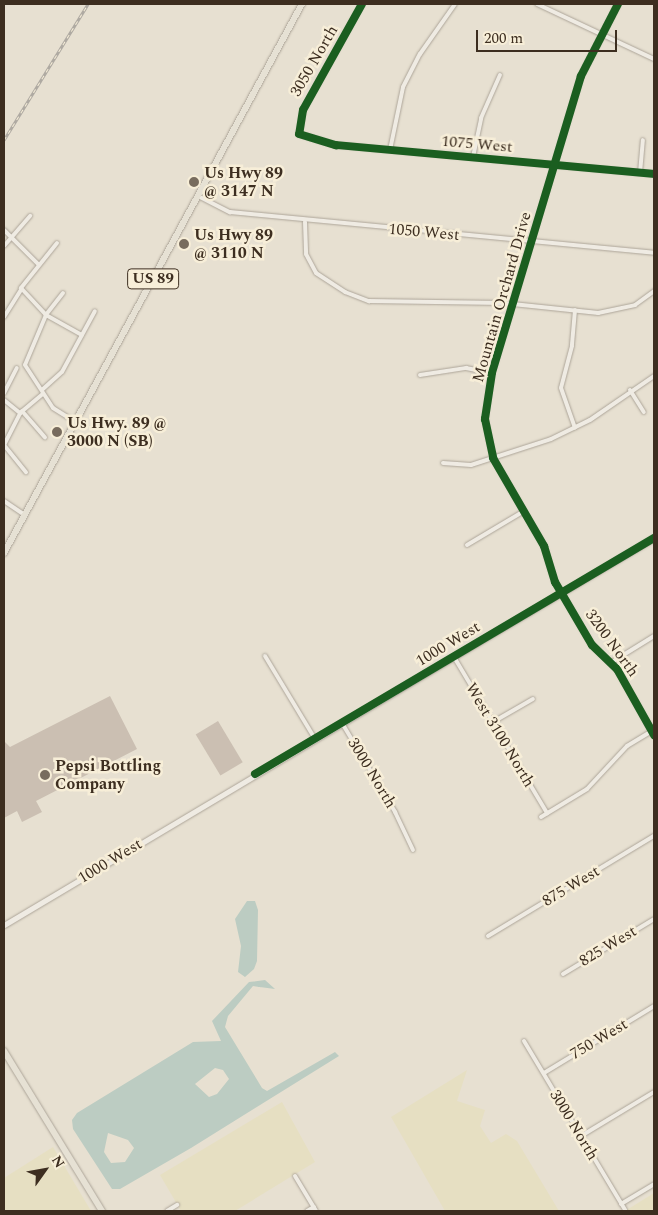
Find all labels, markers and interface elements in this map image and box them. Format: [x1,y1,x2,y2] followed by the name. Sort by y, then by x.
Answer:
[478,20,619,52] scale bar
[286,22,342,100] street label: 3050 North
[484,27,523,50] text: 200 m
[441,131,513,157] street label: 1075 West
[204,163,283,201] place label: Us Hwy 89 @ 3147 N
[188,176,200,188] marker: Us Hwy 89 @ 3147 N
[468,210,536,384] street label: Mountain Orchard Drive
[388,219,460,245] street label: 1050 West
[194,225,273,263] place label: Us Hwy 89 @ 3110 N
[178,238,190,250] marker: Us Hwy 89 @ 3110 N
[127,266,179,292] road number: US 89
[67,413,167,451] place label: Us Hwy. 89 @ 3000 N (SB)
[51,426,63,438] marker: Us Hwy. 89 @ 3000 N (SB)
[581,606,643,680] street label: 3200 North
[412,617,484,671] street label: 1000 West
[461,679,539,791] street label: West 3100 North
[343,734,401,812] street label: 3000 North
[55,756,161,794] place label: Pepsi Bottling Company
[39,769,51,781] marker: Pepsi Bottling Company
[74,834,146,888] street label: 1000 West
[539,861,603,911] street label: 875 West
[576,921,640,971] street label: 825 West
[567,1014,631,1064] street label: 750 West
[545,1086,603,1164] street label: 3000 North
[20,1145,70,1195] north arrow
[46,1151,70,1172] text: N

